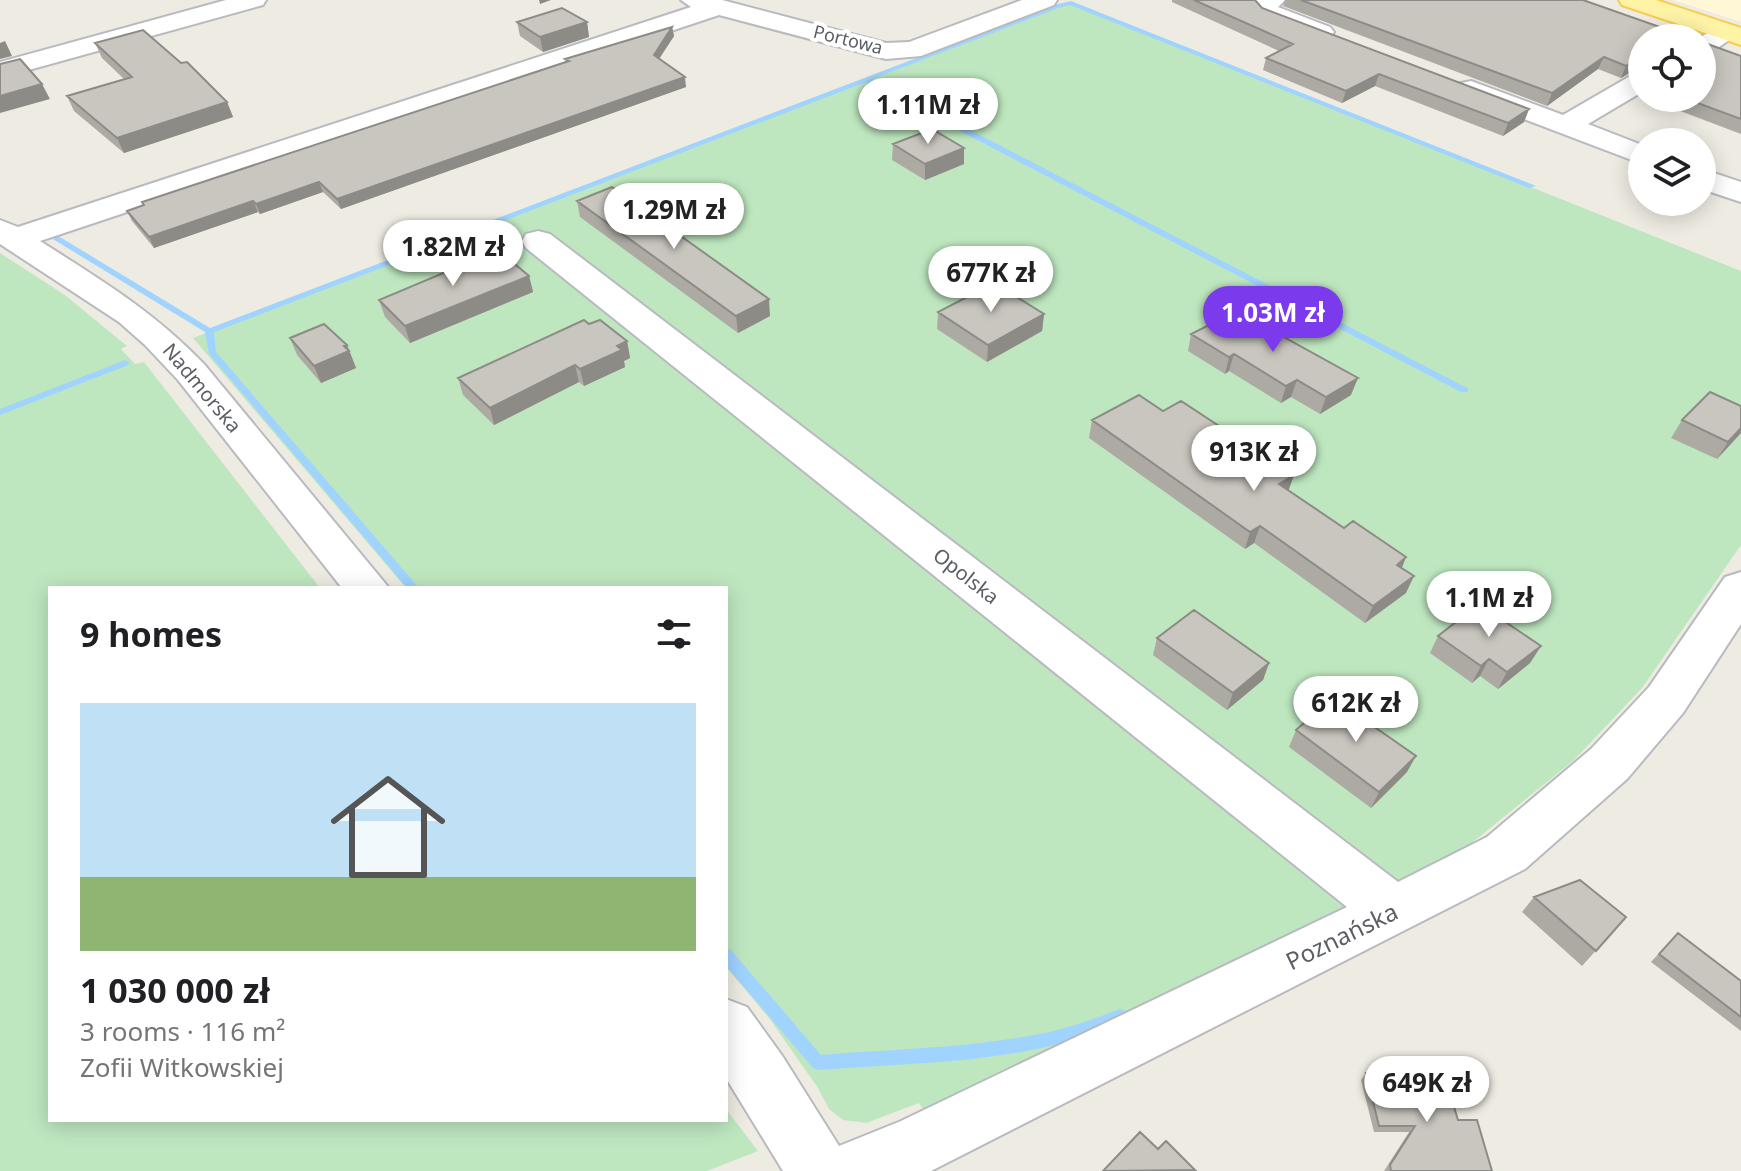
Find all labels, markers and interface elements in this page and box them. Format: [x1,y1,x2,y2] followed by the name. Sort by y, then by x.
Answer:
[811,19,885,59] street label: Portowa
[1628,24,1716,216] map controls
[1628,24,1716,112] button: locate
[845,78,1011,146] pin: 1.11M zł
[876,86,980,122] text: 1.11M zł
[1628,128,1716,216] button: layers
[591,183,757,251] pin: 1.29M zł
[622,191,726,227] text: 1.29M zł
[370,220,536,288] pin: 1.82M zł
[401,228,505,264] text: 1.82M zł
[917,246,1065,314] pin: 677K zł
[946,254,1036,290] text: 677K zł
[1190,286,1356,354] pin: 1.03M zł
[1221,294,1325,330] text: 1.03M zł
[157,337,248,438] street label: Nadmorska
[1180,425,1328,493] pin: 913K zł
[1209,433,1299,469] text: 913K zł
[928,541,1005,610] street label: Opolska
[1415,571,1563,639] pin: 1.1M zł
[1444,579,1534,615] text: 1.1M zł
[80,611,222,657] text: 9 homes
[652,612,696,656] icon: filters
[1282,676,1430,744] pin: 612K zł
[1311,684,1401,720] text: 612K zł
[316,755,460,899] icon: home
[1280,894,1403,977] street label: Poznańska
[80,967,270,1013] text: 1 030 000 zł
[80,1013,285,1049] text: 3 rooms · 116 m²
[80,1049,284,1085] text: Zofii Witkowskiej
[1353,1056,1501,1124] pin: 649K zł
[1382,1064,1472,1100] text: 649K zł

